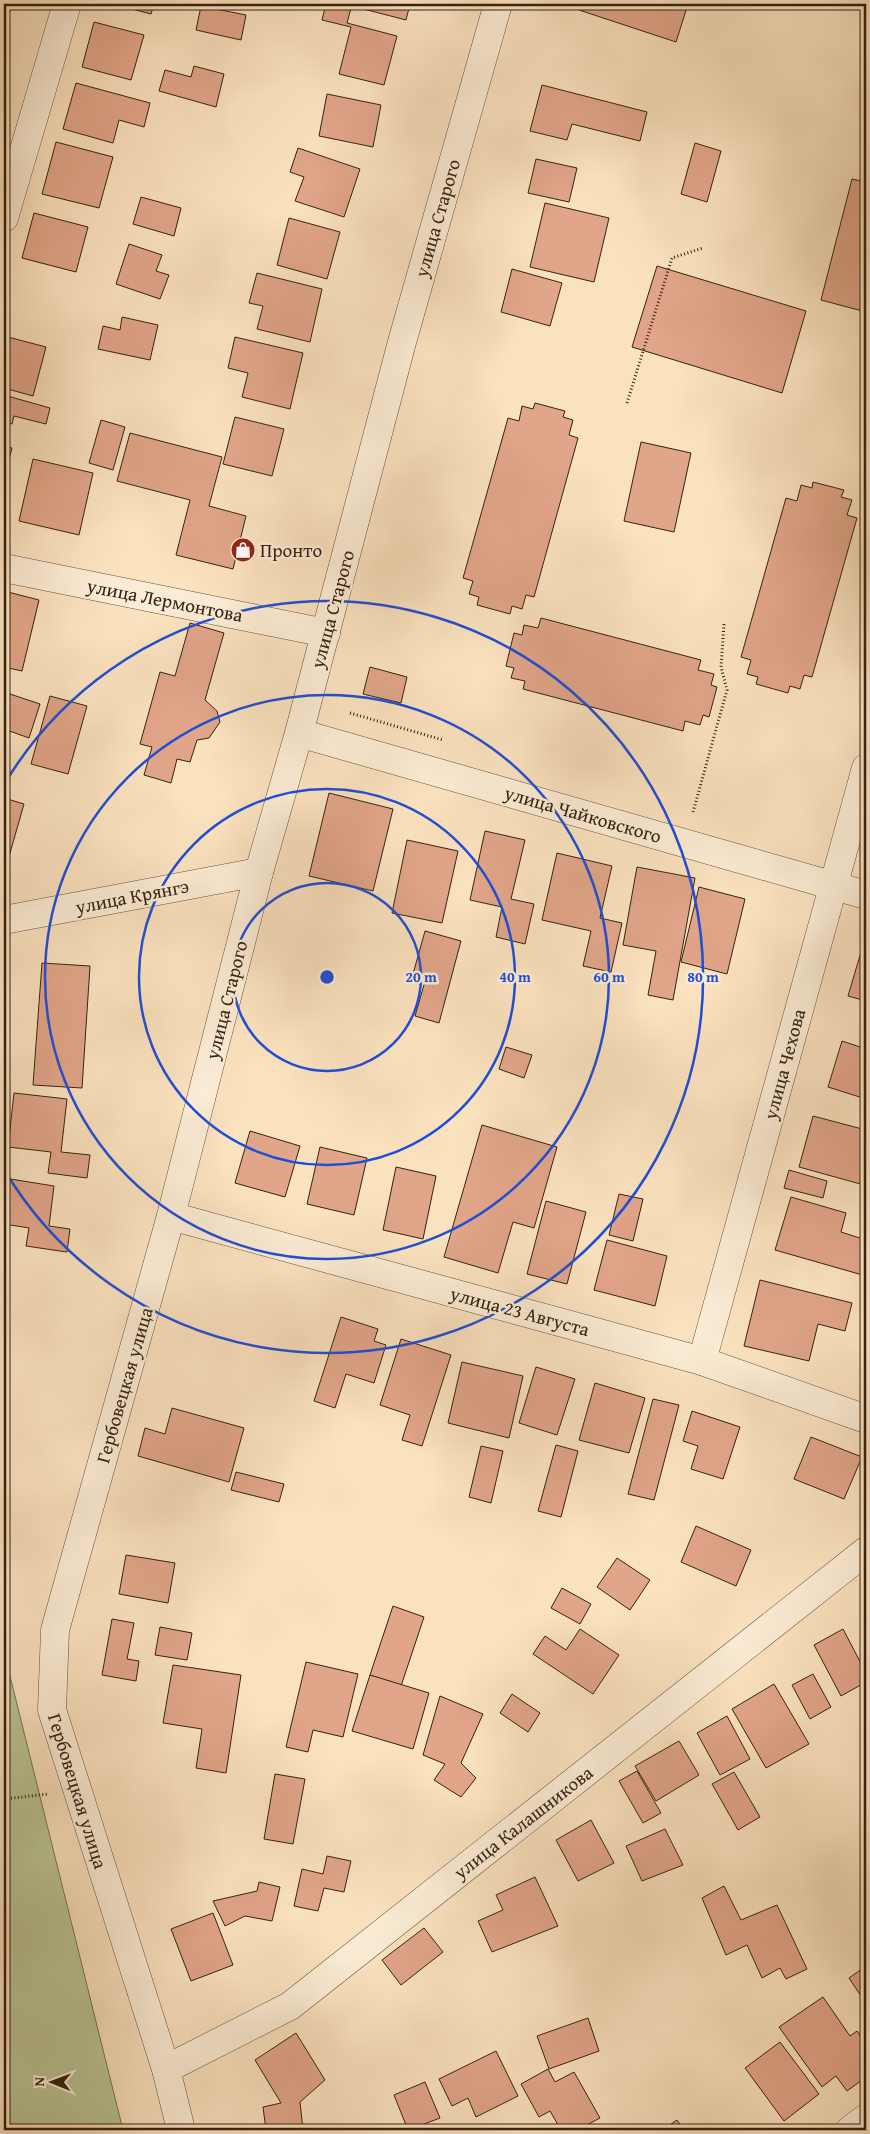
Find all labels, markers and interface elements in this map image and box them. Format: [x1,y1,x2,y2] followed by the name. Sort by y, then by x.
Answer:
[406,156,467,281] street label: улица Старого
[260,536,322,564] place label: Пронто
[230,537,256,563] shop icon: Пронто
[302,547,361,672] street label: улица Старого
[84,571,245,629] street label: улица Лермонтова
[500,778,665,850] street label: улица Чайковского
[72,871,191,921] street label: улица Крянгэ
[197,938,254,1063] street label: улица Старого
[405,966,437,987] text: 20 m
[499,966,531,987] text: 40 m
[593,966,625,987] text: 60 m
[687,966,719,987] text: 80 m
[318,968,336,986] centre of rings
[756,1005,812,1123] street label: улица Чехова
[446,1279,593,1343] street label: улица 23 Августа
[88,1304,160,1466] street label: Гербовецкая улица
[41,1710,115,1872] street label: Гербовецкая улица
[446,1759,599,1886] street label: улица Калашникова
[28,2056,78,2106] north arrow
[29,2076,49,2087] text: N

